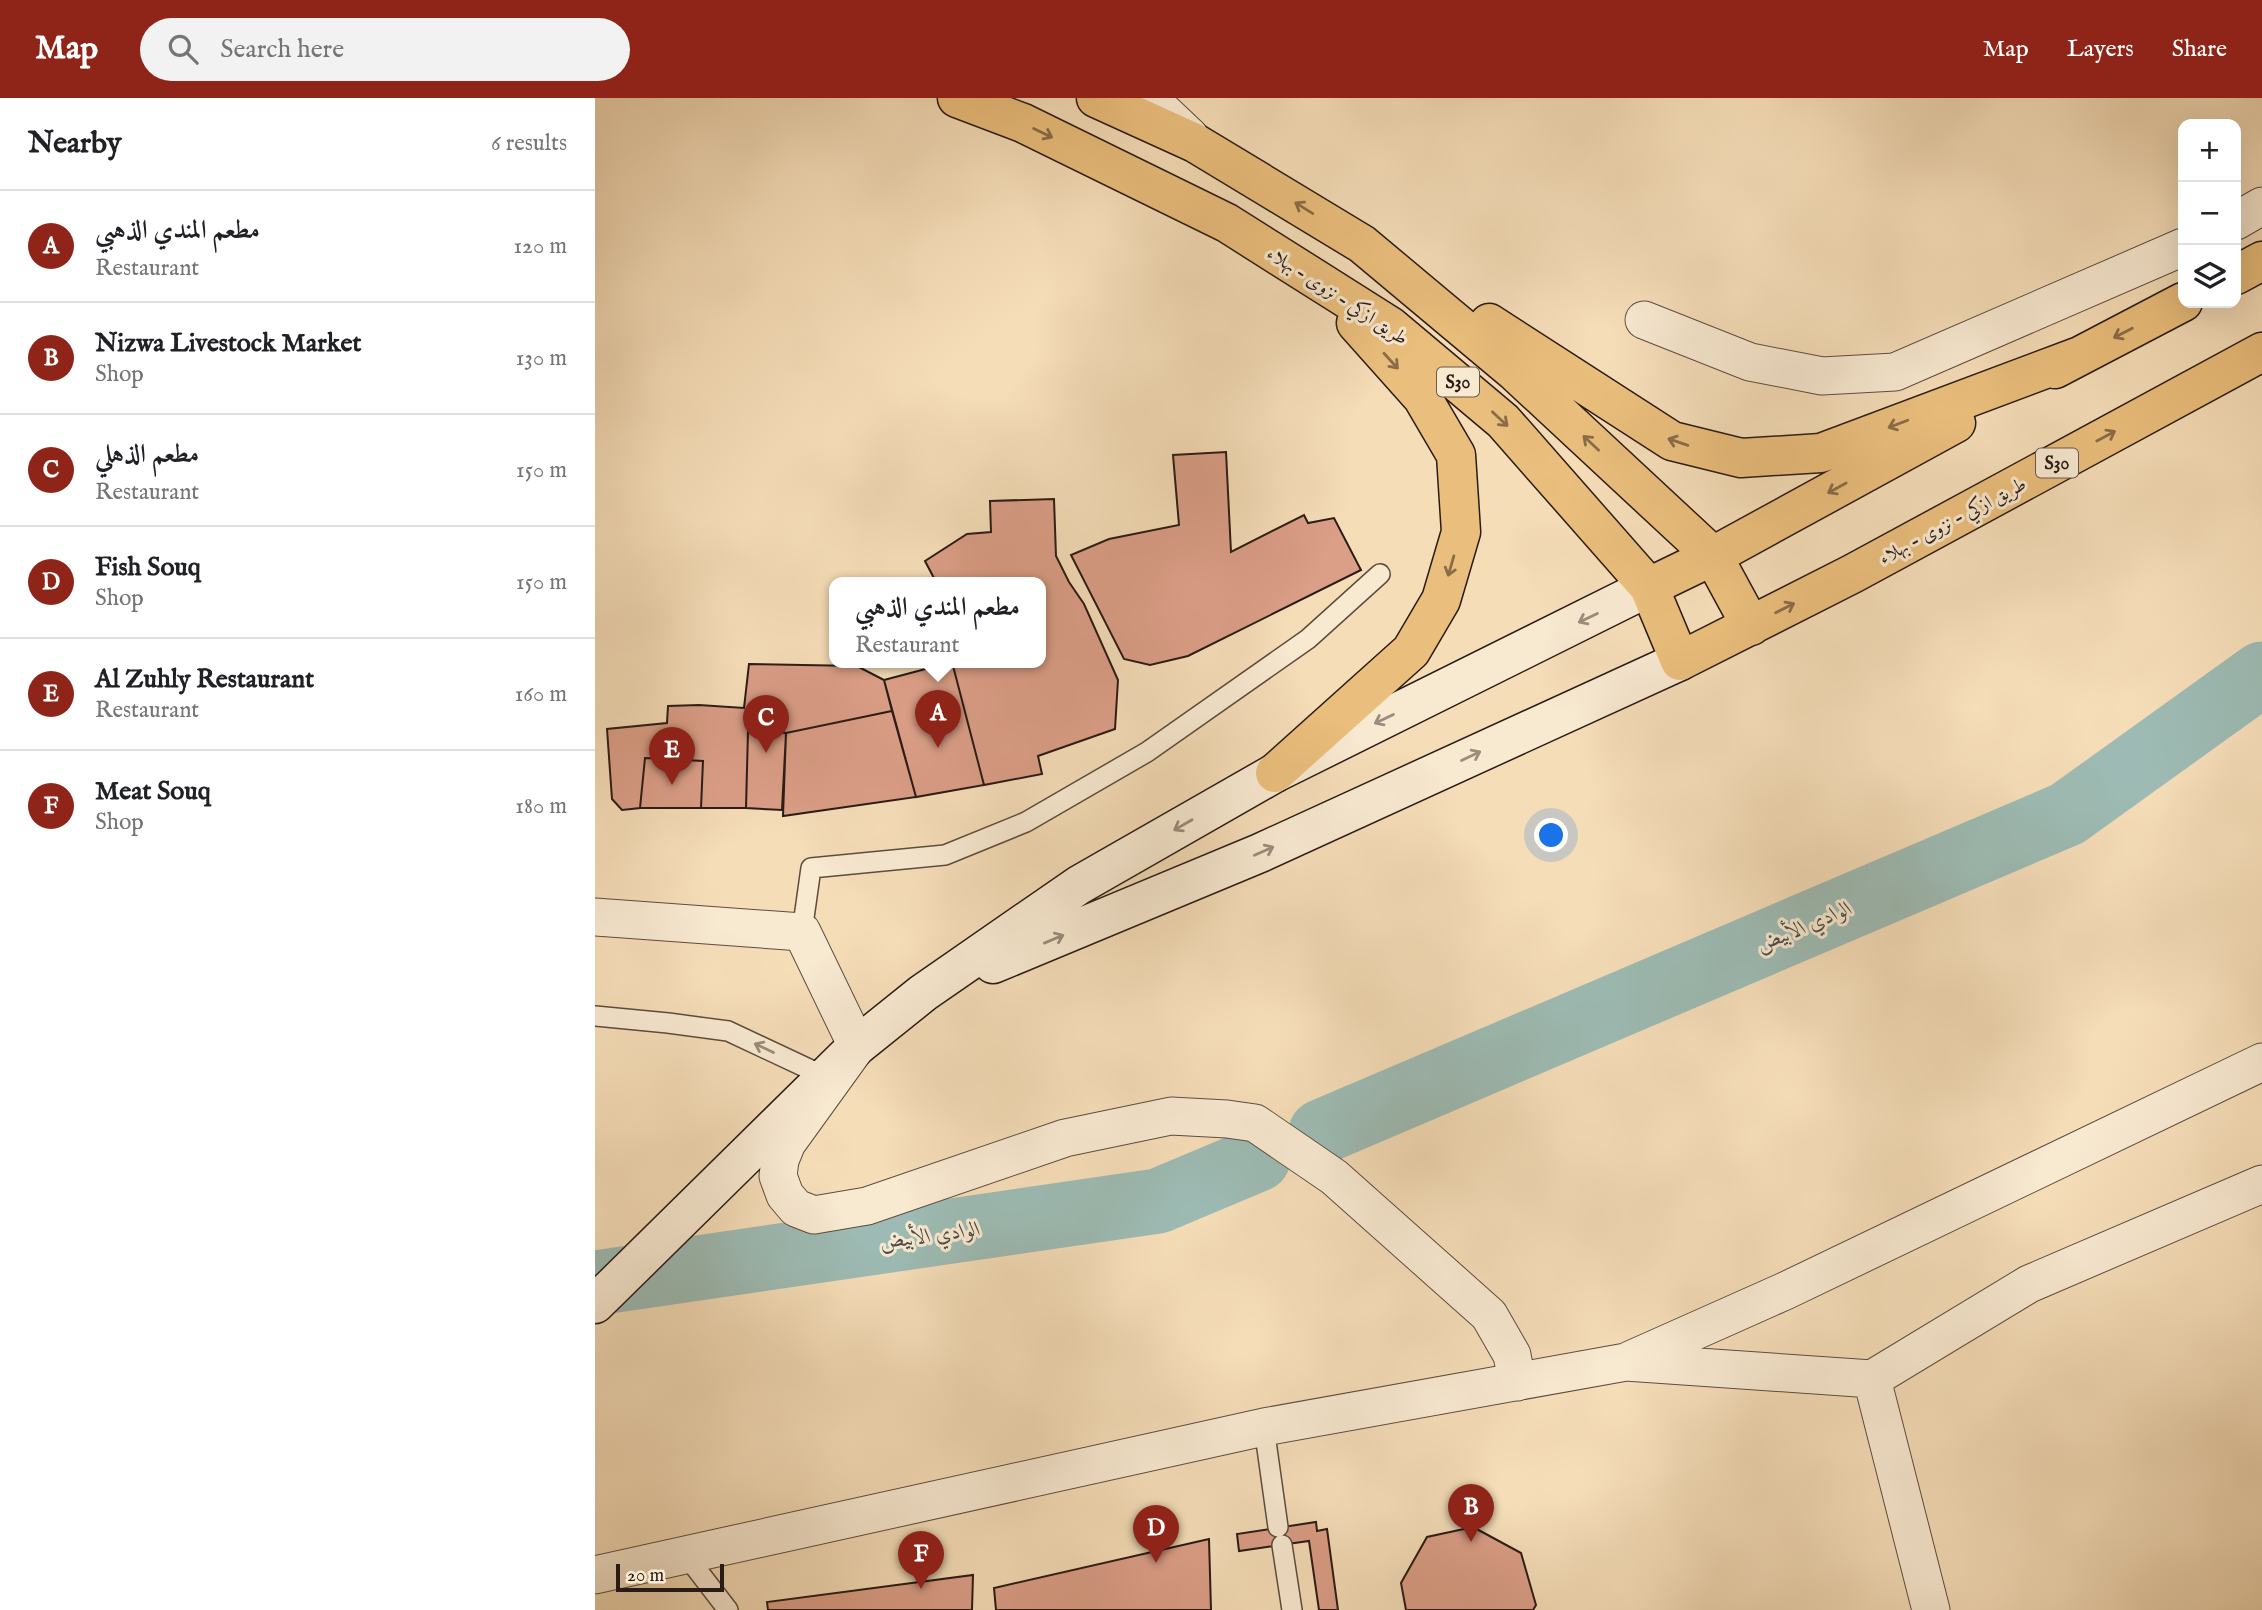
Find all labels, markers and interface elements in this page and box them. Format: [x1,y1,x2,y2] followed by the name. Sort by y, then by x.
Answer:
[140,18,630,81] search box
[35,28,98,70] text: Map
[164,30,202,68] icon: search
[220,33,344,66] text: Search here
[1983,34,2029,65] text: Map
[2067,34,2134,65] text: Layers
[2172,34,2227,65] text: Share
[2178,119,2241,308] map controls
[2178,119,2241,182] button: +
[28,125,121,163] text: Nearby
[1032,126,1053,140] one-way arrow
[491,129,567,158] text: 6 results
[2178,182,2241,245] button: −
[1295,201,1314,216] one-way arrow
[95,214,260,247] text: مطعم المندي الذهبي
[43,232,59,261] text: A
[514,232,567,261] text: 120 m
[1261,241,1413,353] street label: طريق ازكي - نزوى - بهلاء
[2178,245,2241,308] button: layers
[95,254,199,283] text: Restaurant
[2113,326,2133,340] one-way arrow
[95,327,361,360] text: Nizwa Livestock Market
[43,344,59,373] text: B
[516,344,567,373] text: 130 m
[1382,352,1399,369] one-way arrow
[95,360,144,389] text: Shop
[1437,368,1479,396] road number: S30
[1491,411,1508,428] one-way arrow
[1888,419,1910,431] one-way arrow
[2095,429,2115,443] one-way arrow
[1583,434,1600,451] one-way arrow
[1668,435,1690,447] one-way arrow
[95,438,199,471] text: مطعم الذهلي
[2036,449,2078,478] road number: S30
[43,456,59,485] text: C
[516,456,567,485] text: 150 m
[1875,472,2032,573] street label: طريق ازكي - نزوى - بهلاء
[95,478,199,507] text: Restaurant
[1827,481,1847,495] one-way arrow
[95,551,201,584] text: Fish Souq
[1444,554,1457,577] one-way arrow
[42,568,60,597] text: D
[516,568,567,597] text: 150 m
[829,577,1046,668] popup
[95,584,144,613] text: Shop
[855,591,1020,624] text: مطعم المندي الذهبي
[1774,601,1795,615] one-way arrow
[1578,611,1599,625] one-way arrow
[855,631,959,660] text: Restaurant
[95,663,314,696] text: Al Zuhly Restaurant
[43,680,59,709] text: E
[515,680,567,709] text: 160 m
[915,690,961,748] pin: A
[743,695,789,753] pin: C
[95,696,199,725] text: Restaurant
[1374,712,1395,726] one-way arrow
[649,727,695,785] pin: E
[1460,749,1481,762] one-way arrow
[95,775,211,808] text: Meat Souq
[44,792,58,821] text: F
[515,792,567,821] text: 180 m
[95,808,144,837] text: Shop
[1174,818,1194,832] one-way arrow
[1534,818,1568,852] your location
[1253,844,1274,857] one-way arrow
[1751,892,1857,961] water label: الوادي الأبيض
[1043,931,1064,944] one-way arrow
[754,1041,775,1054] one-way arrow
[878,1213,982,1258] water label: الوادي الأبيض
[1448,1484,1494,1542] pin: B
[1133,1505,1179,1563] pin: D
[898,1531,944,1589] pin: F
[616,1561,725,1593] scale bar
[627,1564,664,1588] text: 20 m

